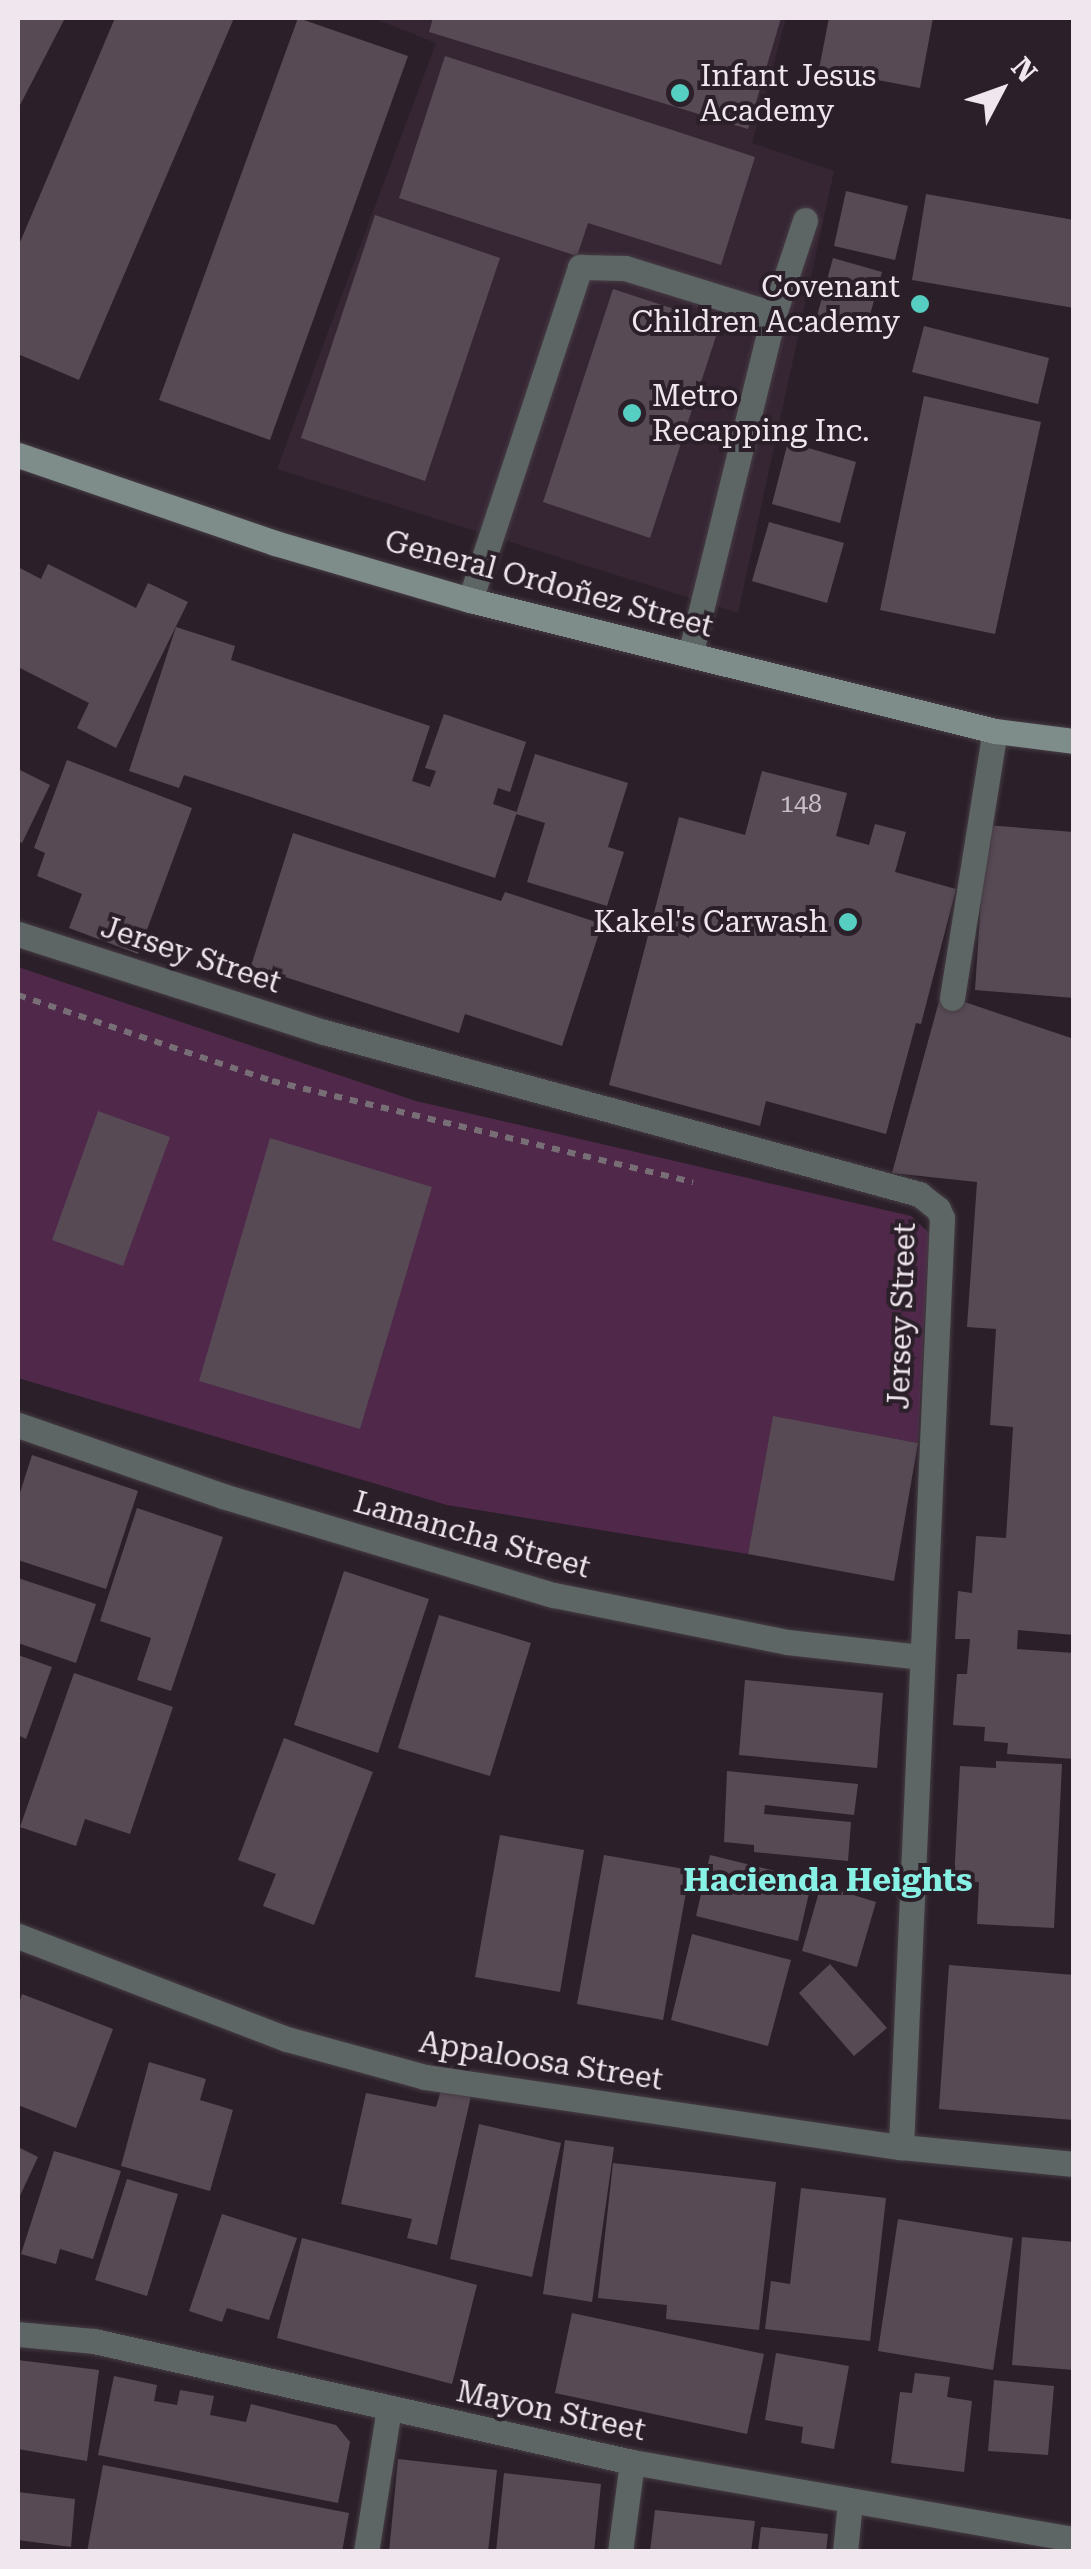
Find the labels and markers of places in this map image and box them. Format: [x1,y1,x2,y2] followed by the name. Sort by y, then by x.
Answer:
[700,58,876,128] place label: Infant Jesus Academy
[669,82,691,104] marker: Infant Jesus Academy
[631,269,900,340] place label: Covenant Children Academy
[909,293,931,315] marker: Covenant Children Academy
[652,378,870,448] place label: Metro Recapping Inc.
[621,402,643,424] marker: Metro Recapping Inc.
[594,904,828,940] place label: Kakel's Carwash
[837,911,859,933] marker: Kakel's Carwash

